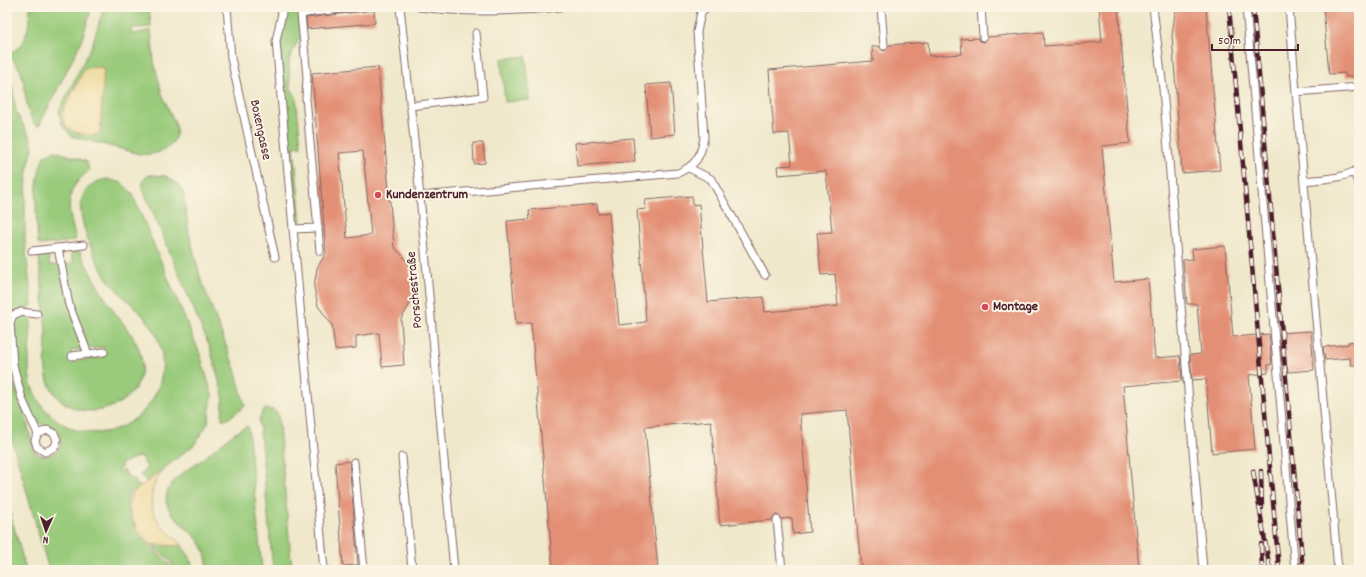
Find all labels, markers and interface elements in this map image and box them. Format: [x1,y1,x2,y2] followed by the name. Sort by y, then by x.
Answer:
[1212,26,1298,52] scale bar
[1218,33,1241,50] text: 50 m
[244,98,276,162] street label: Boxengasse
[386,185,469,205] place label: Kundenzentrum
[373,190,383,200] marker: Kundenzentrum
[402,251,428,329] street label: Porschestraße
[993,297,1038,317] place label: Montage
[980,302,990,312] marker: Montage
[26,511,66,551] north arrow
[42,531,49,547] text: N

